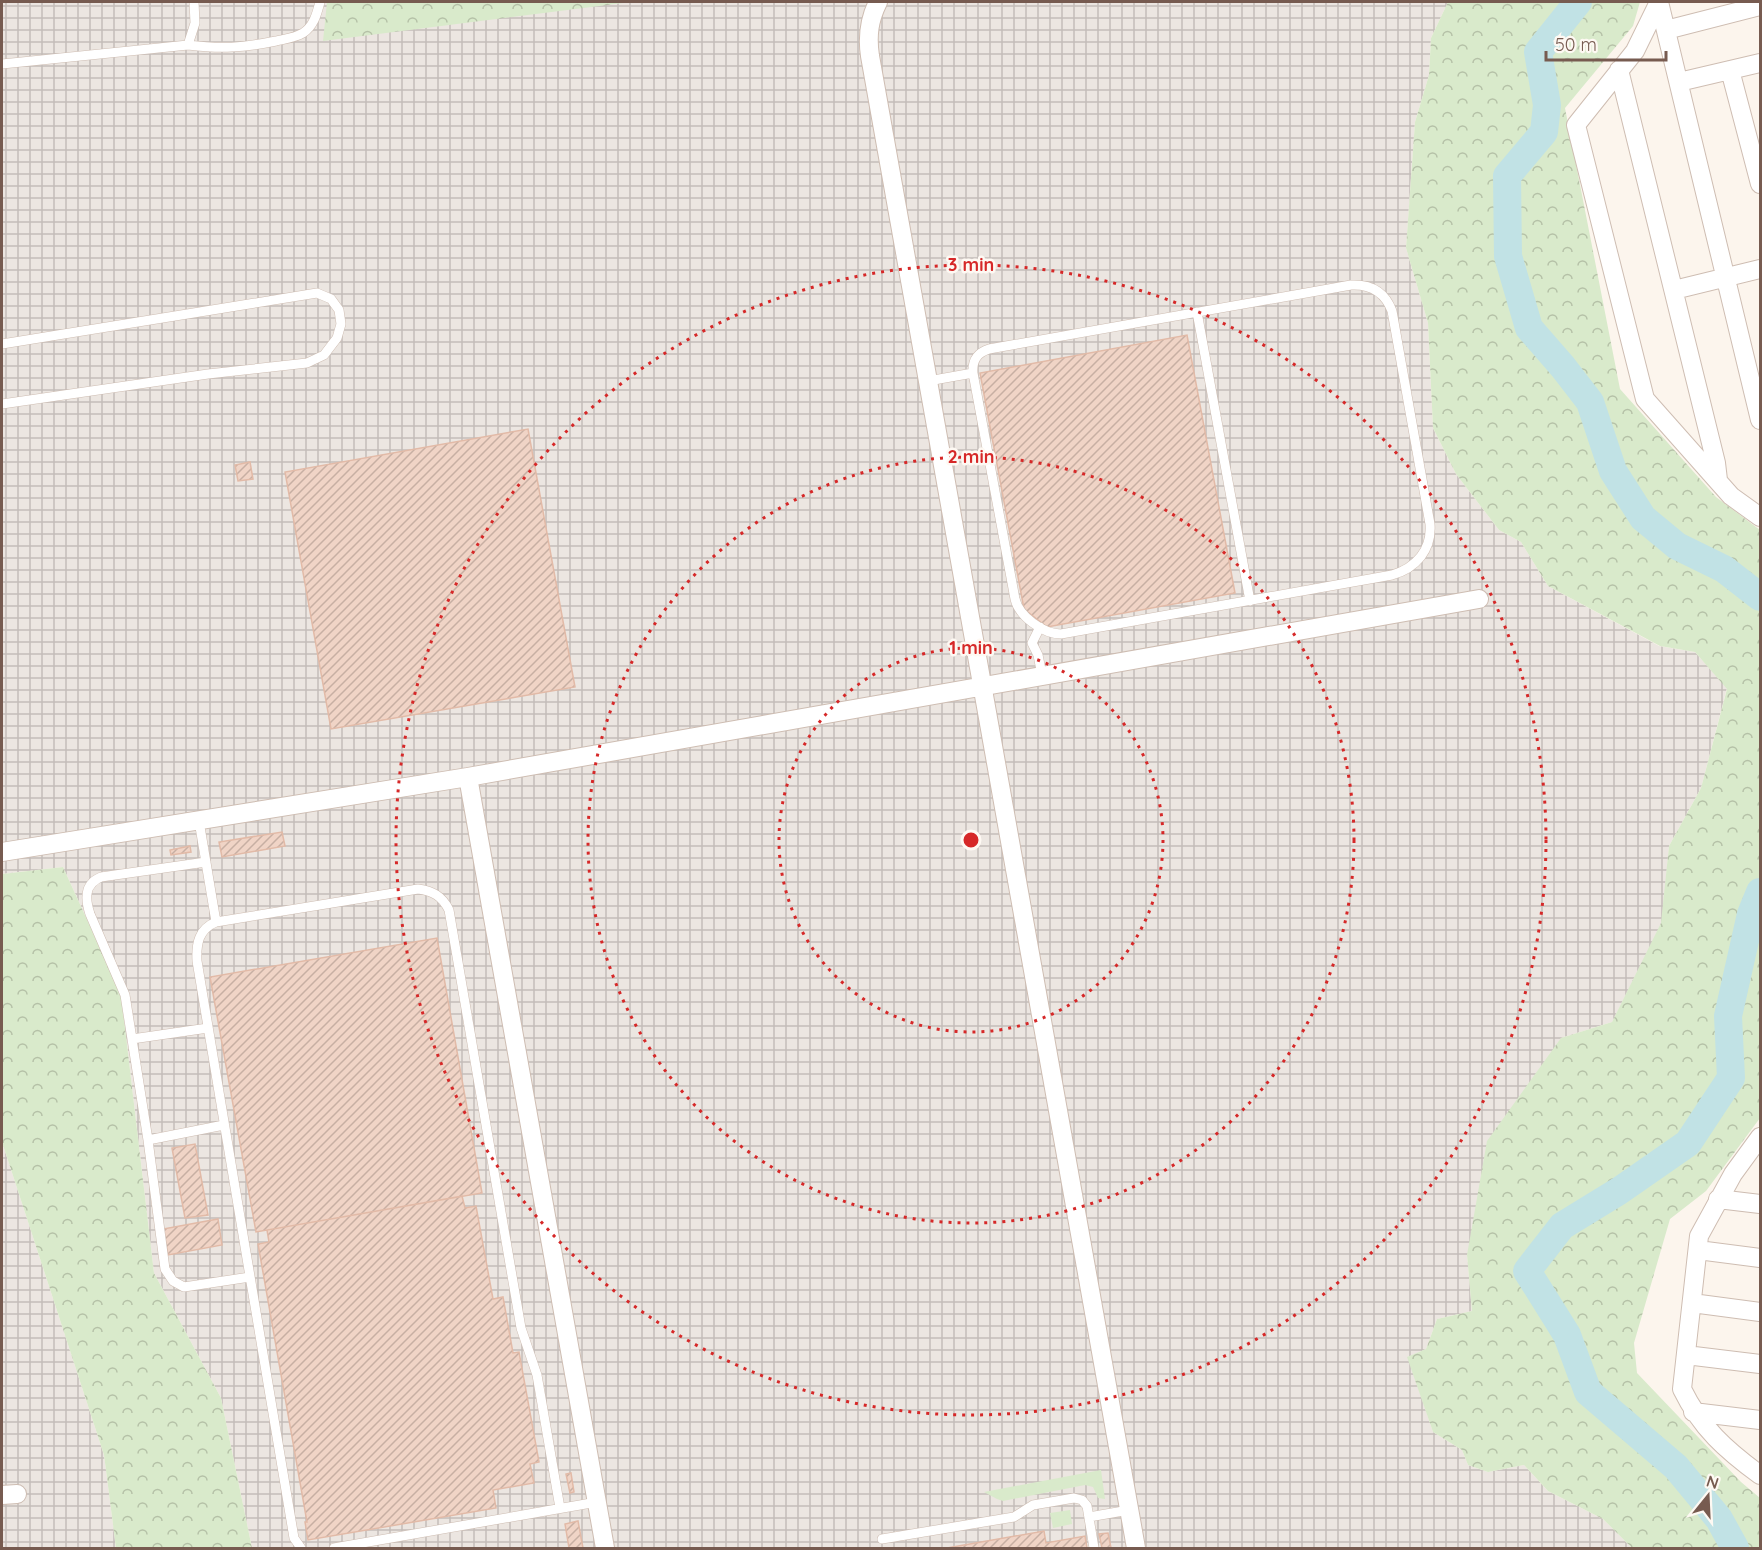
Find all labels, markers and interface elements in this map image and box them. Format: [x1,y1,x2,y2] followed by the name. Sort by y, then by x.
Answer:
[1546,24,1666,62] scale bar
[1555,33,1597,56] text: 50 m
[948,253,994,276] text: 3 min
[948,445,994,468] text: 2 min
[949,636,993,659] text: 1 min
[961,830,981,850] centre of rings
[1678,1466,1738,1526] north arrow
[1704,1470,1721,1493] text: N

